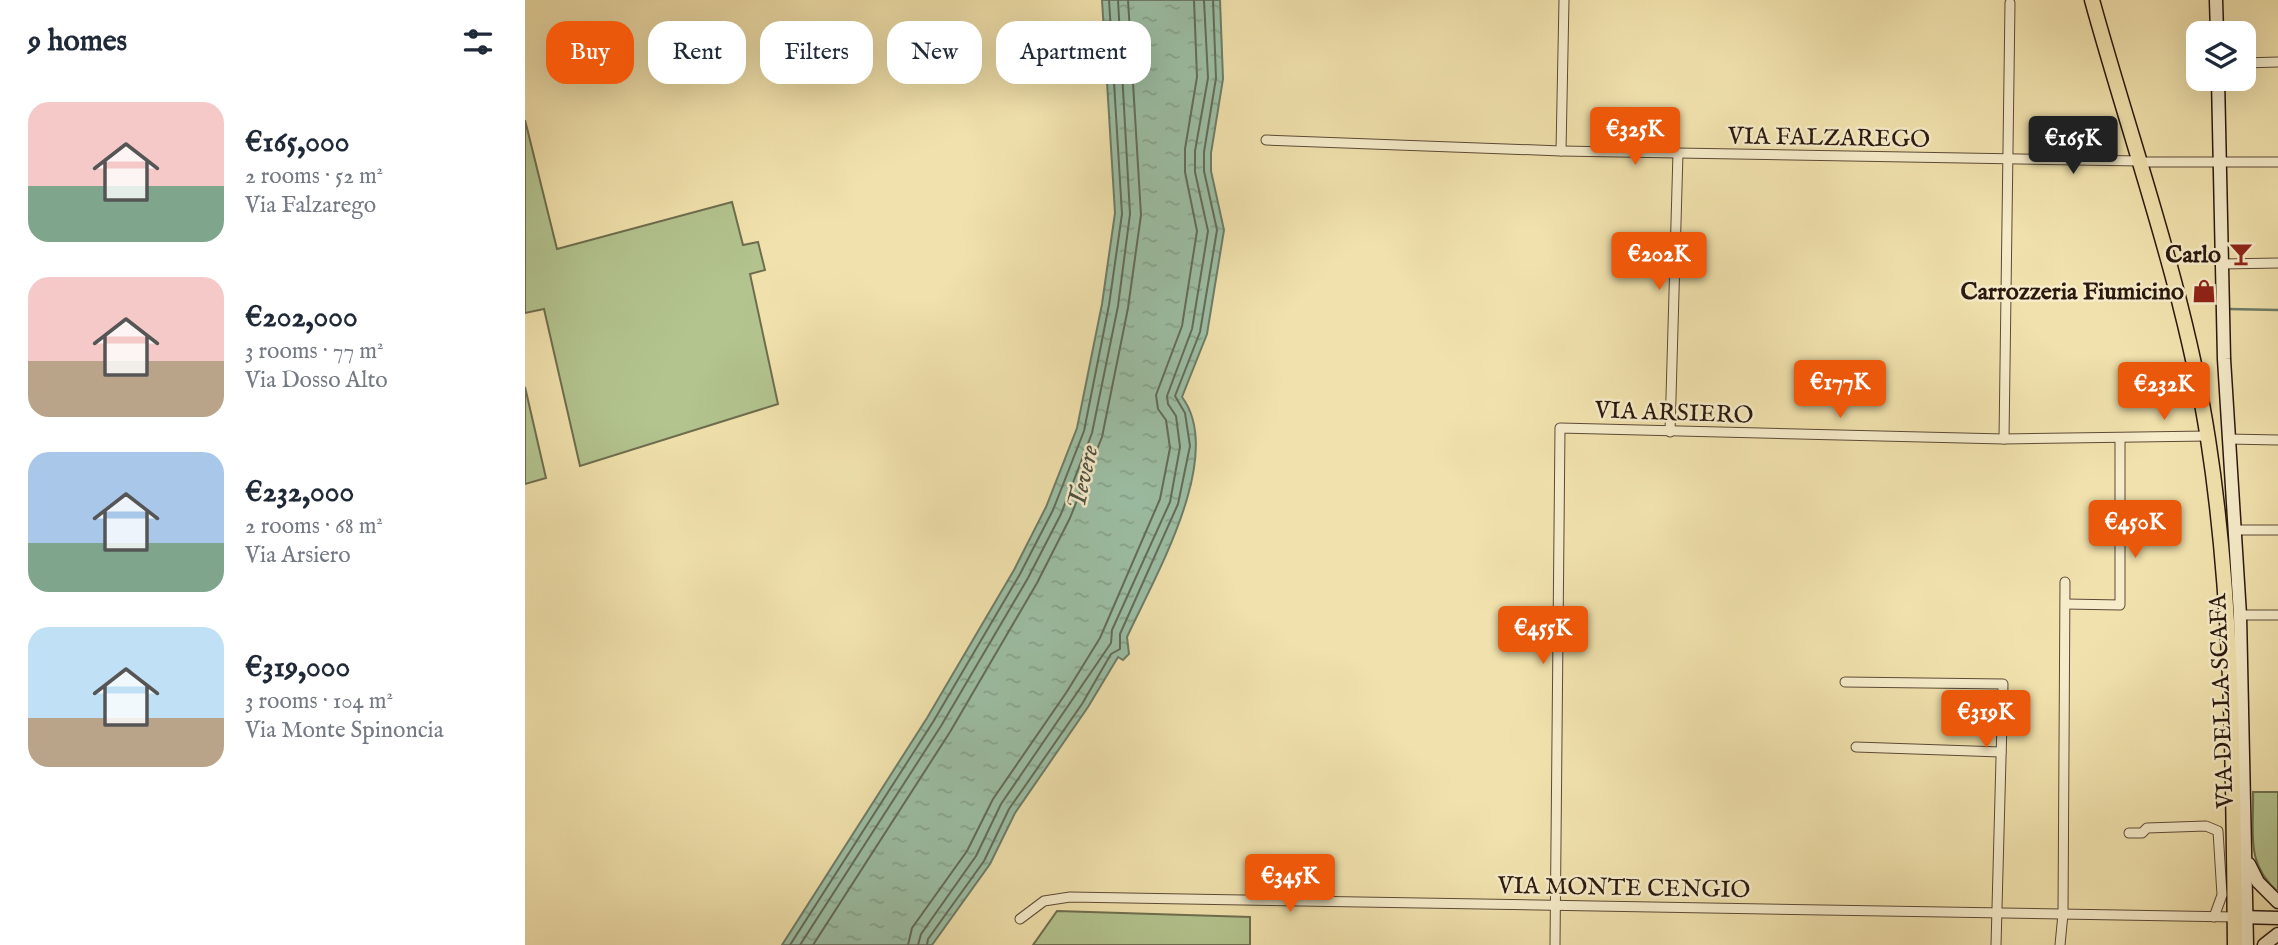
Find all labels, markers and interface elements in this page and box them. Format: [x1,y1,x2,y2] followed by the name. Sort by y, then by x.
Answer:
[546,21,634,84] chip: Buy
[648,21,746,84] chip: Rent
[760,21,873,84] chip: Filters
[887,21,982,84] chip: New
[996,21,1151,84] chip: Apartment
[2186,21,2256,91] map controls
[2186,21,2256,91] button: layers
[28,23,127,61] text: 9 homes
[459,23,497,61] icon: filters
[1586,108,1684,167] pin: €325K
[1606,115,1664,144] text: €325K
[2024,116,2122,176] pin: €165K
[1727,121,1930,156] street label: VIA FALZAREGO
[245,124,349,162] text: €165,000
[2045,124,2101,153] text: €165K
[84,130,168,214] icon: home
[245,162,383,191] text: 2 rooms · 52 m²
[245,191,376,220] text: Via Falzarego
[1610,232,1708,292] pin: €202K
[1628,240,1691,269] text: €202K
[2165,240,2221,271] place label: Carlo
[2227,240,2255,268] bar icon: Carlo
[1961,277,2184,308] place label: Carrozzeria Fiumicino
[2190,277,2218,305] shop icon: Carrozzeria Fiumicino
[245,299,358,337] text: €202,000
[84,305,168,389] icon: home
[245,337,384,366] text: 3 rooms · 77 m²
[1791,360,1889,420] pin: €177K
[2115,362,2213,422] pin: €232K
[245,366,388,395] text: Via Dosso Alto
[1810,368,1870,397] text: €177K
[2134,370,2194,399] text: €232K
[1593,395,1754,432] street label: VIA ARSIERO
[1060,442,1107,513] water label: Tevere
[245,474,354,512] text: €232,000
[84,480,168,564] icon: home
[2086,500,2184,560] pin: €450K
[2105,508,2165,537] text: €450K
[245,512,383,541] text: 2 rooms · 68 m²
[245,541,351,570] text: Via Arsiero
[2203,592,2242,810] street label: VIA DELLA SCAFA
[1494,606,1592,666] pin: €455K
[1514,614,1572,643] text: €455K
[245,649,350,687] text: €319,000
[84,655,168,739] icon: home
[245,687,393,716] text: 3 rooms · 104 m²
[1937,690,2035,750] pin: €319K
[1957,698,2015,727] text: €319K
[245,716,444,745] text: Via Monte Spinoncia
[1241,855,1339,914] pin: €345K
[1261,862,1319,891] text: €345K
[1496,871,1751,906] street label: VIA MONTE CENGIO

